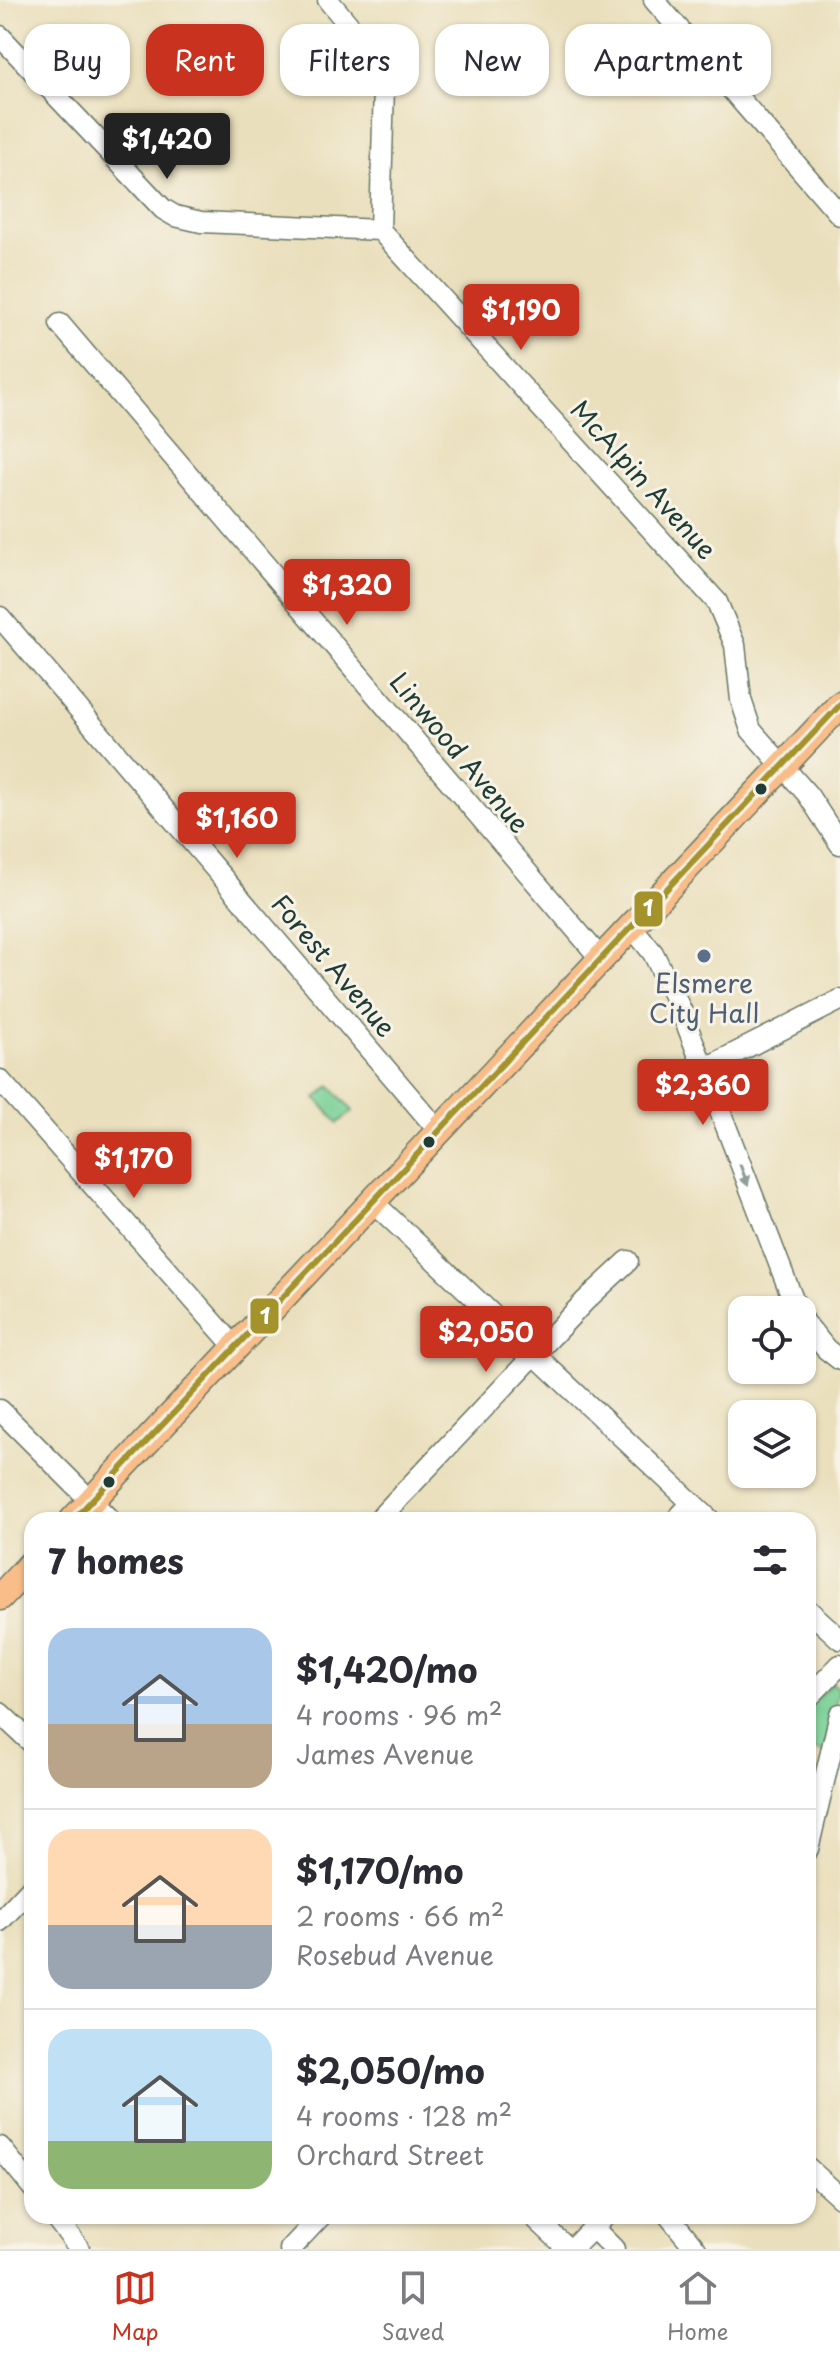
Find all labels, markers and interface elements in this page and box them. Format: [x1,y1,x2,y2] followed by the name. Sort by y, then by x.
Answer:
[24,24,130,96] chip: Buy
[146,24,264,96] chip: Rent
[280,24,419,96] chip: Filters
[435,24,549,96] chip: New
[565,24,771,96] chip: Apartment
[102,113,232,181] pin: $1,420
[122,119,212,158] text: $1,420
[456,284,586,352] pin: $1,190
[481,290,561,329] text: $1,190
[562,391,726,567] street label: McAlpin Avenue
[282,559,412,627] pin: $1,320
[302,565,392,604] text: $1,320
[381,663,539,841] street label: Linwood Avenue
[753,781,769,797] unlabelled marker
[172,792,302,860] pin: $1,160
[196,798,278,837] text: $1,160
[263,885,406,1045] street label: Forest Avenue
[633,890,664,928] line badge: 1
[643,890,653,923] text: 1
[695,947,713,965] marker: Elsmere City Hall
[649,963,759,1032] place label: Elsmere City Hall
[638,1059,768,1127] pin: $2,360
[655,1065,751,1104] text: $2,360
[69,1132,199,1200] pin: $1,170
[421,1134,437,1150] unlabelled marker
[94,1138,174,1177] text: $1,170
[738,1163,751,1187] one-way arrow
[728,1296,816,1488] map controls
[728,1296,816,1384] button: locate
[249,1297,280,1335] line badge: 1
[260,1298,270,1331] text: 1
[421,1306,551,1374] pin: $2,050
[438,1312,534,1351] text: $2,050
[728,1400,816,1488] button: layers
[101,1474,117,1490] unlabelled marker
[48,1534,184,1586] text: 7 homes
[748,1538,792,1582] icon: filters
[296,1643,477,1695] text: $1,420/mo
[112,1660,208,1756] icon: home
[296,1695,502,1734] text: 4 rooms · 96 m²
[296,1734,474,1773] text: James Avenue
[296,1844,464,1896] text: $1,170/mo
[112,1861,208,1957] icon: home
[296,1896,505,1935] text: 2 rooms · 66 m²
[296,1935,494,1974] text: Rosebud Avenue
[296,2044,485,2096] text: $2,050/mo
[112,2061,208,2157] icon: home
[296,2096,512,2135] text: 4 rooms · 128 m²
[296,2135,484,2174] text: Orchard Street
[112,2266,159,2347] tab: Map
[382,2266,444,2347] tab: Saved
[667,2266,728,2347] tab: Home

